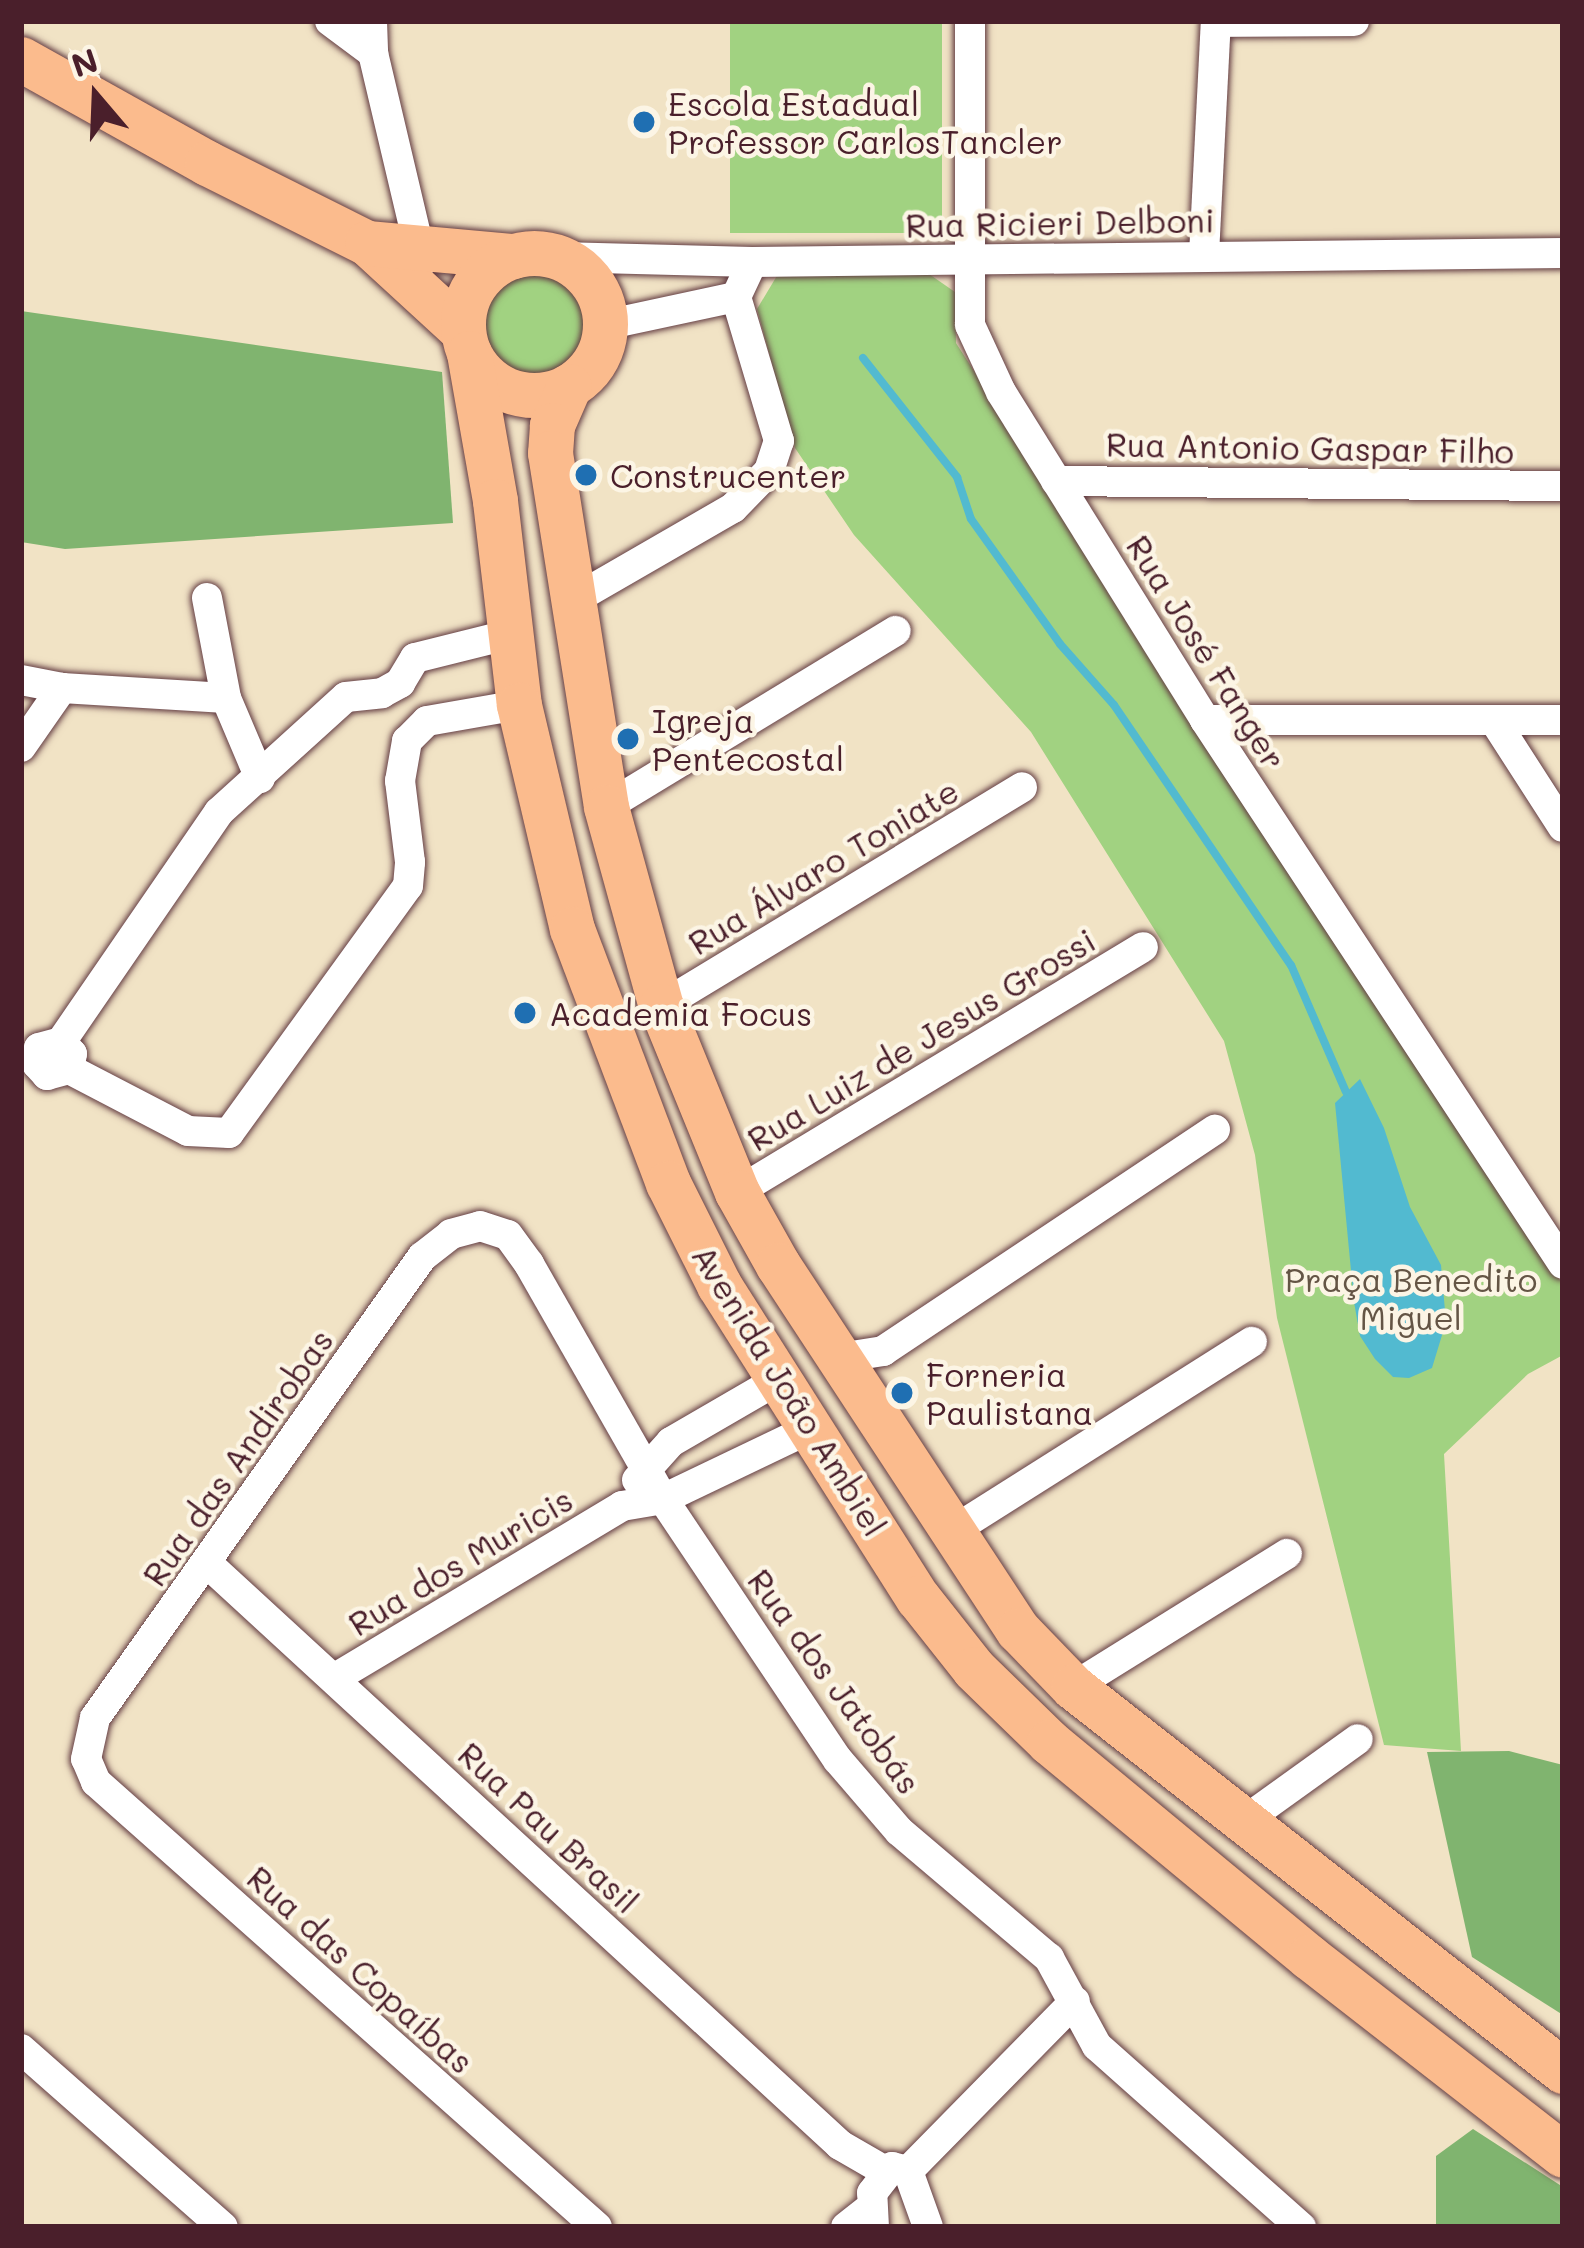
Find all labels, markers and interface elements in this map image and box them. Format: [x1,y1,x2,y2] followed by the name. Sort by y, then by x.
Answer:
[36,36,156,156] north arrow
[65,37,103,86] text: N
[668,83,1063,161] place label: Escola Estadual Professor CarlosTancler
[631,109,657,135] marker: Escola Estadual Professor CarlosTancler
[905,200,1215,244] street label: Rua Ricieri Delboni
[1106,424,1514,470] street label: Rua Antonio Gaspar Filho
[610,455,846,495] place label: Construcenter
[573,462,599,488] marker: Construcenter
[1119,528,1295,776] street label: Rua José Fanger
[652,700,844,778] place label: Igreja Pentecostal
[615,726,641,752] marker: Igreja Pentecostal
[681,770,965,962] street label: Rua Álvaro Toniate
[740,919,1102,1159] street label: Rua Luiz de Jesus Grossi
[549,993,812,1033] place label: Academia Focus
[512,1000,538,1026] marker: Academia Focus
[684,1237,896,1543] street label: Avenida João Ambiel
[1285,1259,1537,1337] park label: Praça Benedito Miguel
[134,1321,340,1593] street label: Rua das Andirobas
[926,1354,1093,1432] place label: Forneria Paulistana
[889,1380,915,1406] marker: Forneria Paulistana
[341,1479,579,1643] street label: Rua dos Muricis
[740,1561,930,1801] street label: Rua dos Jatobás
[451,1734,647,1920] street label: Rua Pau Brasil
[240,1857,482,2081] street label: Rua das Copaíbas

